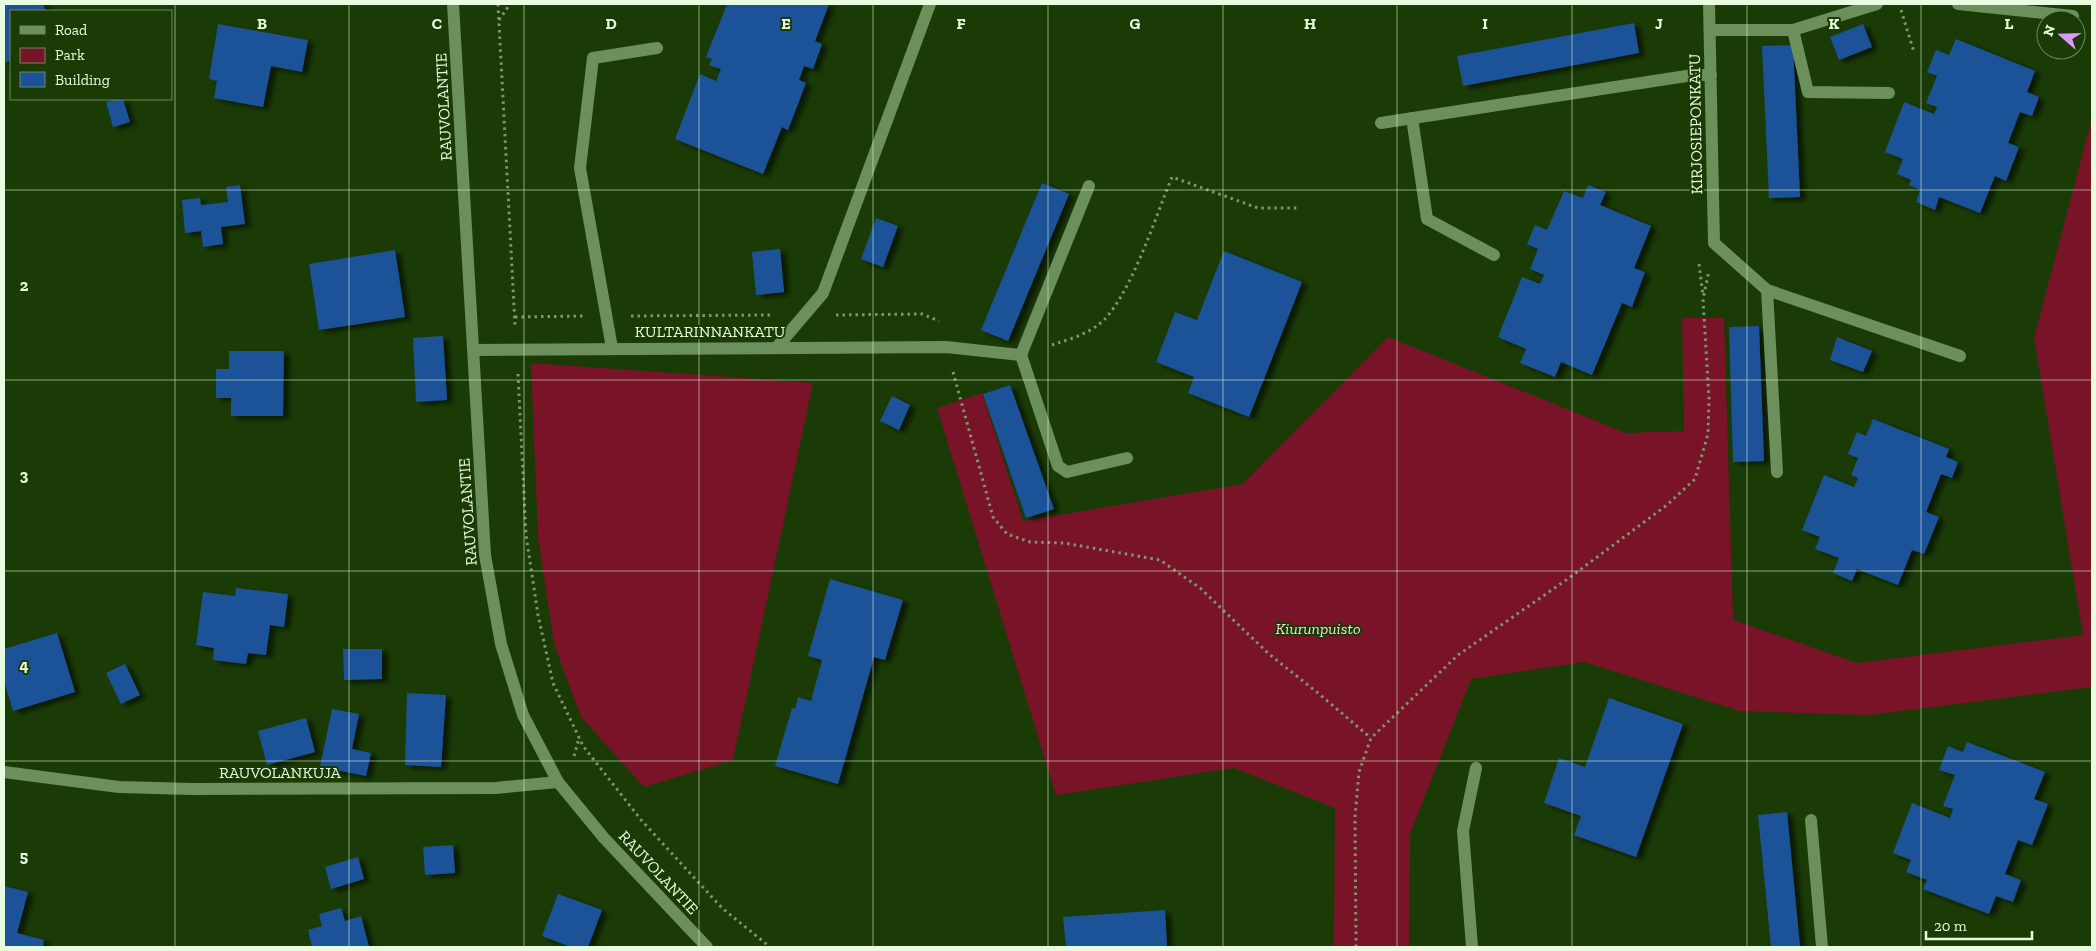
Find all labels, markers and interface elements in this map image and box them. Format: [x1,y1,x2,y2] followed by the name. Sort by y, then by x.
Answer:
[10,10,172,100] legend
[2036,10,2086,60] north arrow
[257,14,267,33] text: B
[432,14,442,33] text: C
[605,14,617,33] text: D
[781,14,791,33] text: E
[956,14,966,33] text: F
[1130,14,1141,33] text: G
[1304,14,1316,33] text: H
[1482,14,1488,33] text: I
[1655,14,1663,33] text: J
[1829,14,1840,33] text: K
[2005,14,2014,33] text: L
[55,21,88,39] text: Road
[2039,22,2059,39] text: N
[55,46,85,64] text: Park
[431,53,456,161] street label: RAUVOLANTIE
[1685,53,1706,195] street label: KIRJOSIEPONKATU
[55,71,110,89] text: Building
[20,276,29,295] text: 2
[635,322,785,341] street label: KULTARINNANKATU
[454,458,481,566] street label: RAUVOLANTIE
[20,466,29,485] text: 3
[1275,619,1361,638] park label: Kiurunpuisto
[19,656,29,675] text: 4
[219,763,342,782] street label: RAUVOLANKUJA
[615,826,702,918] street label: RAUVOLANTIE
[20,847,28,866] text: 5
[1926,908,2032,940] scale bar
[1934,917,1967,935] text: 20 m

